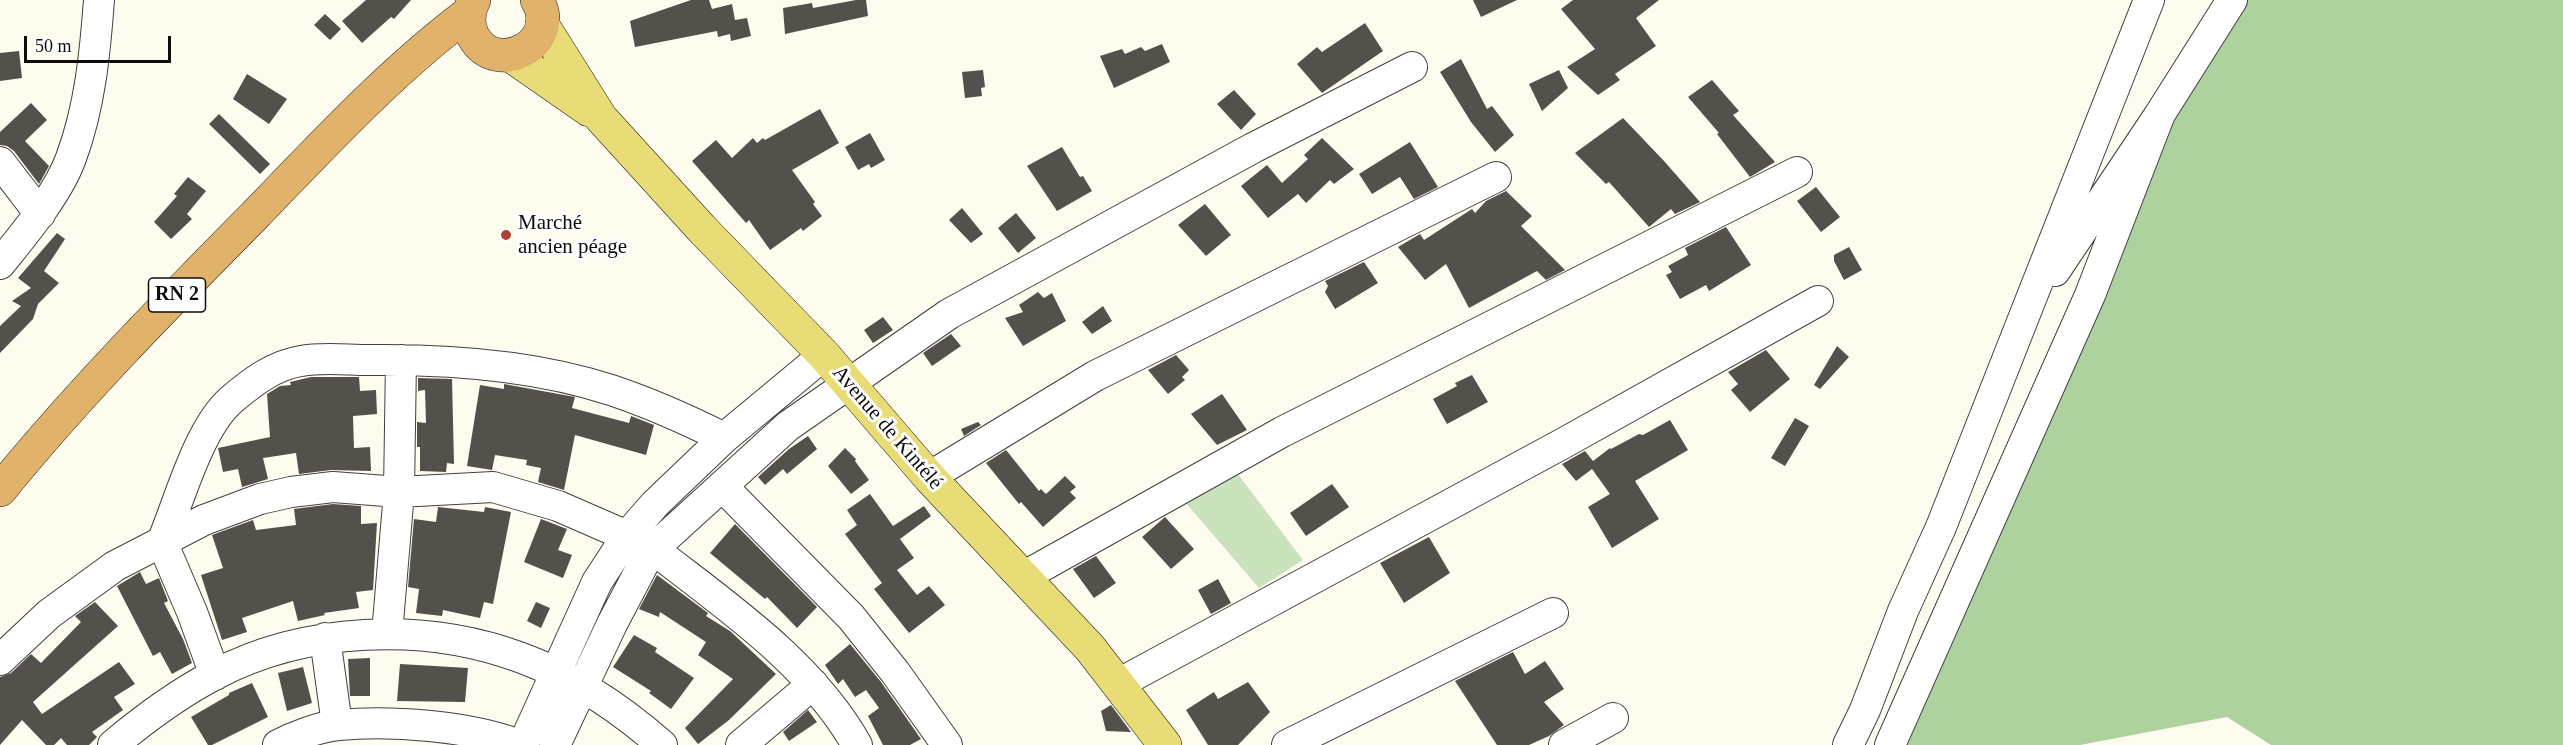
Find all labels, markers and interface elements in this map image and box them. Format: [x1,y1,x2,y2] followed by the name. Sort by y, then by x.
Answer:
[27,24,174,62] scale bar
[35,36,72,56] text: 50 m
[518,210,627,260] place label: Marché ancien péage
[499,228,513,242] marker: Marché ancien péage
[148,278,206,312] road number: RN 2
[826,361,948,495] street label: Avenue de Kintélé

